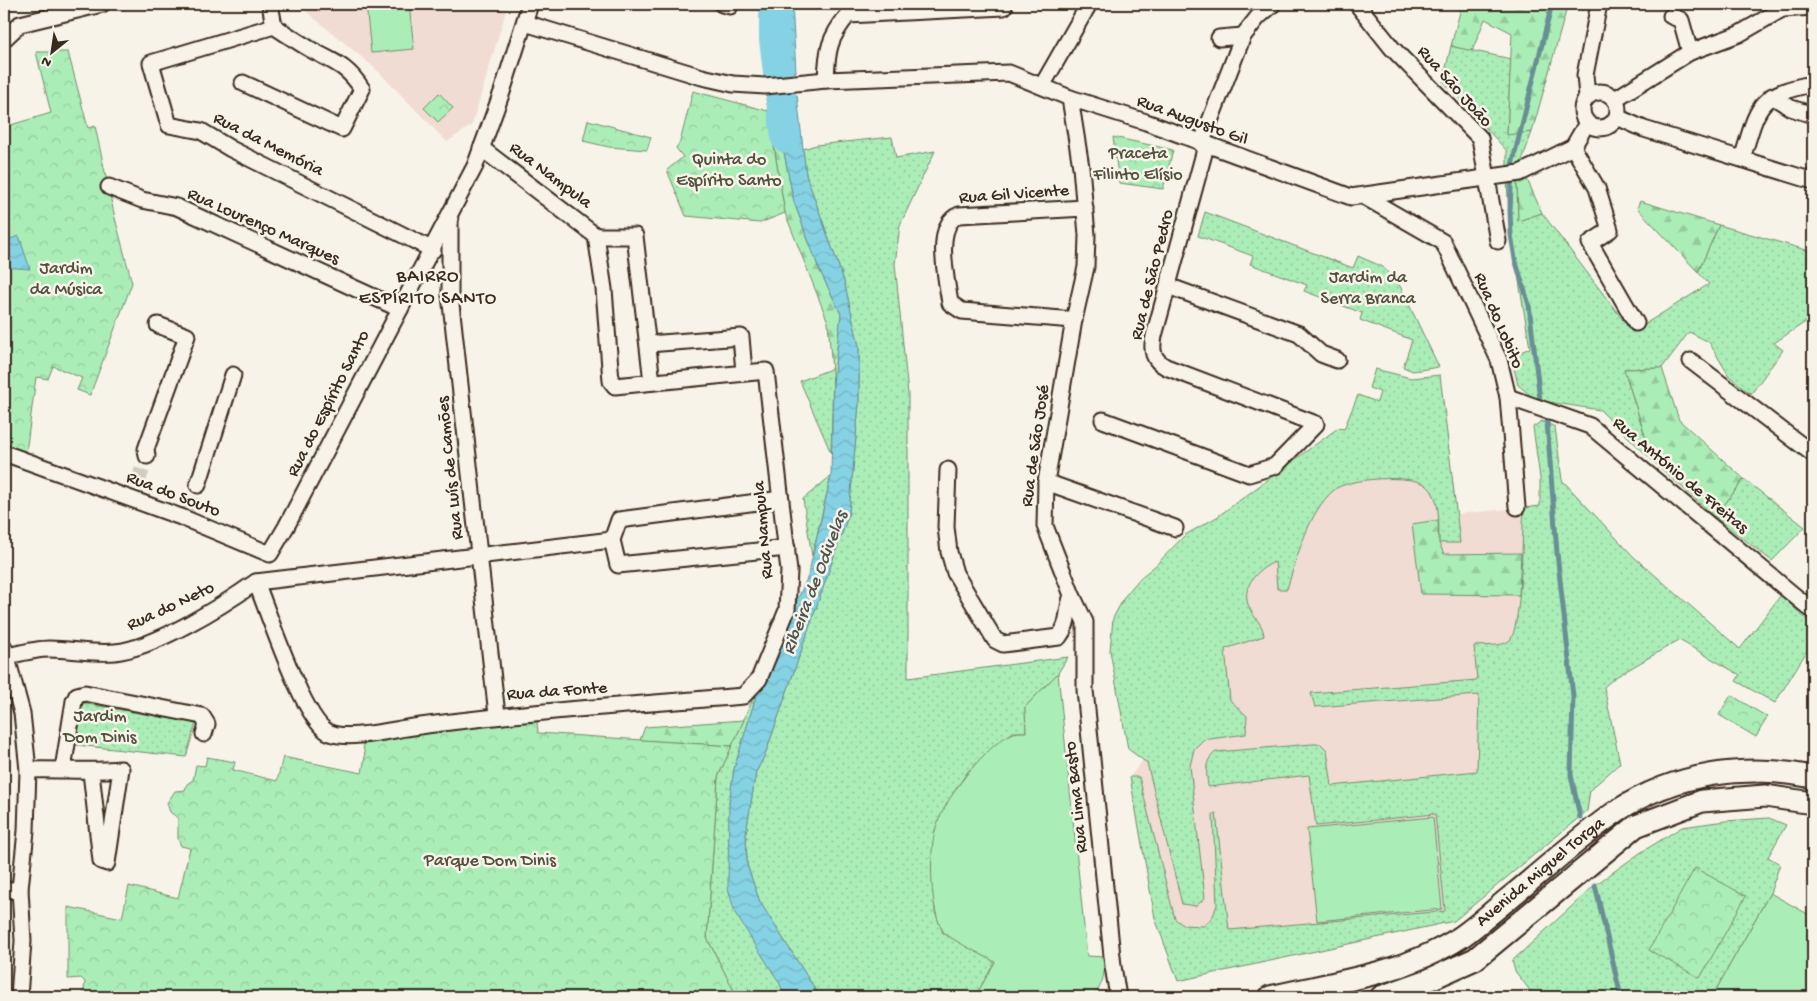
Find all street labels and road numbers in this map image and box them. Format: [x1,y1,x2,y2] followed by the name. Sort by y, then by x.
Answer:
[1412,42,1496,132] street label: Rua São João
[1134,91,1250,151] street label: Rua Augusto Gil
[209,108,328,182] street label: Rua da Memória
[505,138,596,214] street label: Rua Nampula
[958,181,1070,209] street label: Rua Gil Vicente
[184,184,344,271] street label: Rua Lourenço Marques
[1127,208,1179,342] street label: Rua de São Pedro
[1468,270,1528,372] street label: Rua do Lobito
[283,327,375,481] street label: Rua do Espírito Santo
[1017,383,1055,508] street label: Rua de São José
[433,394,469,541] street label: Rua Luís de Camões
[1608,413,1753,540] street label: Rua António de Freitas
[123,467,223,523] street label: Rua do Souto
[749,479,779,580] street label: Rua Nampula
[124,578,218,636] street label: Rua do Neto
[506,678,609,706] street label: Rua da Fonte
[1061,740,1093,854] street label: Rua Lima Basto
[1472,812,1610,932] street label: Avenida Miguel Torga

